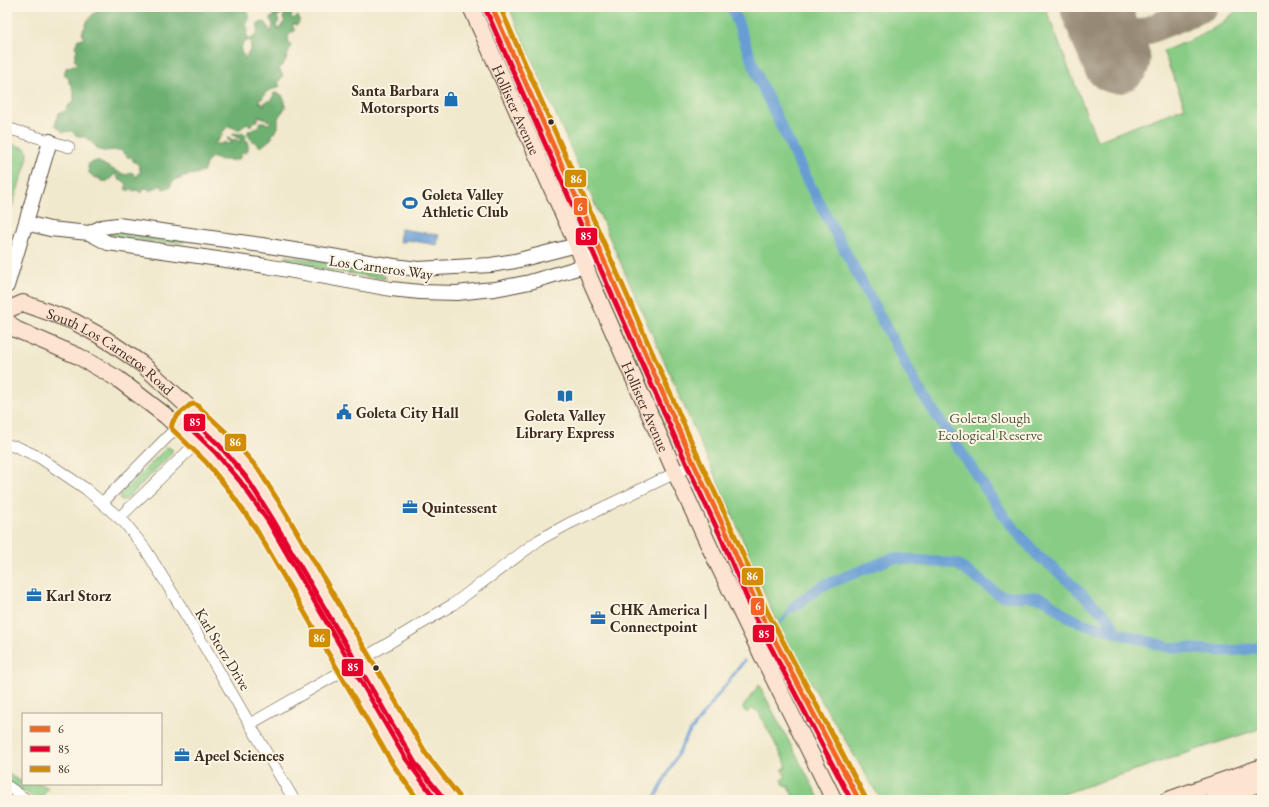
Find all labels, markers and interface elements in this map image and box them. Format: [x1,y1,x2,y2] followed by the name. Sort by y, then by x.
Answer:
[488,61,545,158] street label: Hollister Avenue
[351,81,439,117] place label: Santa Barbara Motorsports
[442,90,460,108] shop icon: Santa Barbara Motorsports
[546,117,556,127] unlabelled marker
[564,169,587,188] line badge: 86
[570,172,582,186] text: 86
[421,185,508,221] place label: Goleta Valley Athletic Club
[401,194,419,212] sports icon: Goleta Valley Athletic Club
[573,197,588,216] line badge: 6
[577,200,583,214] text: 6
[575,227,598,246] line badge: 85
[580,229,592,243] text: 85
[328,250,434,284] street label: Los Carneros Way
[44,303,178,399] street label: South Los Carneros Road
[618,358,674,454] street label: Hollister Avenue
[556,387,574,405] library icon: Goleta Valley Library Express
[335,403,353,421] public building icon: Goleta City Hall
[356,403,459,422] place label: Goleta City Hall
[516,406,614,442] place label: Goleta Valley Library Express
[937,408,1043,444] park label: Goleta Slough Ecological Reserve
[183,413,206,432] line badge: 85
[189,415,201,429] text: 85
[224,433,247,452] line badge: 86
[229,435,241,449] text: 86
[401,498,419,516] office icon: Quintessent
[422,498,498,517] place label: Quintessent
[741,567,764,586] line badge: 86
[746,569,758,583] text: 86
[25,586,43,604] office icon: Karl Storz
[46,586,112,605] place label: Karl Storz
[750,597,765,616] line badge: 6
[755,599,761,613] text: 6
[610,600,708,636] place label: CHK America | Connectpoint
[191,604,255,694] street label: Karl Storz Drive
[589,609,607,627] office icon: CHK America | Connectpoint
[752,624,775,643] line badge: 85
[758,627,770,641] text: 85
[308,628,331,648] line badge: 86
[313,631,325,645] text: 86
[341,658,364,677] line badge: 85
[347,660,359,674] text: 85
[371,663,381,673] unlabelled marker
[22,713,162,785] legend
[58,721,64,737] text: 6
[58,741,70,757] text: 85
[173,746,191,764] office icon: Apeel Sciences
[193,746,284,765] place label: Apeel Sciences
[58,761,70,777] text: 86

